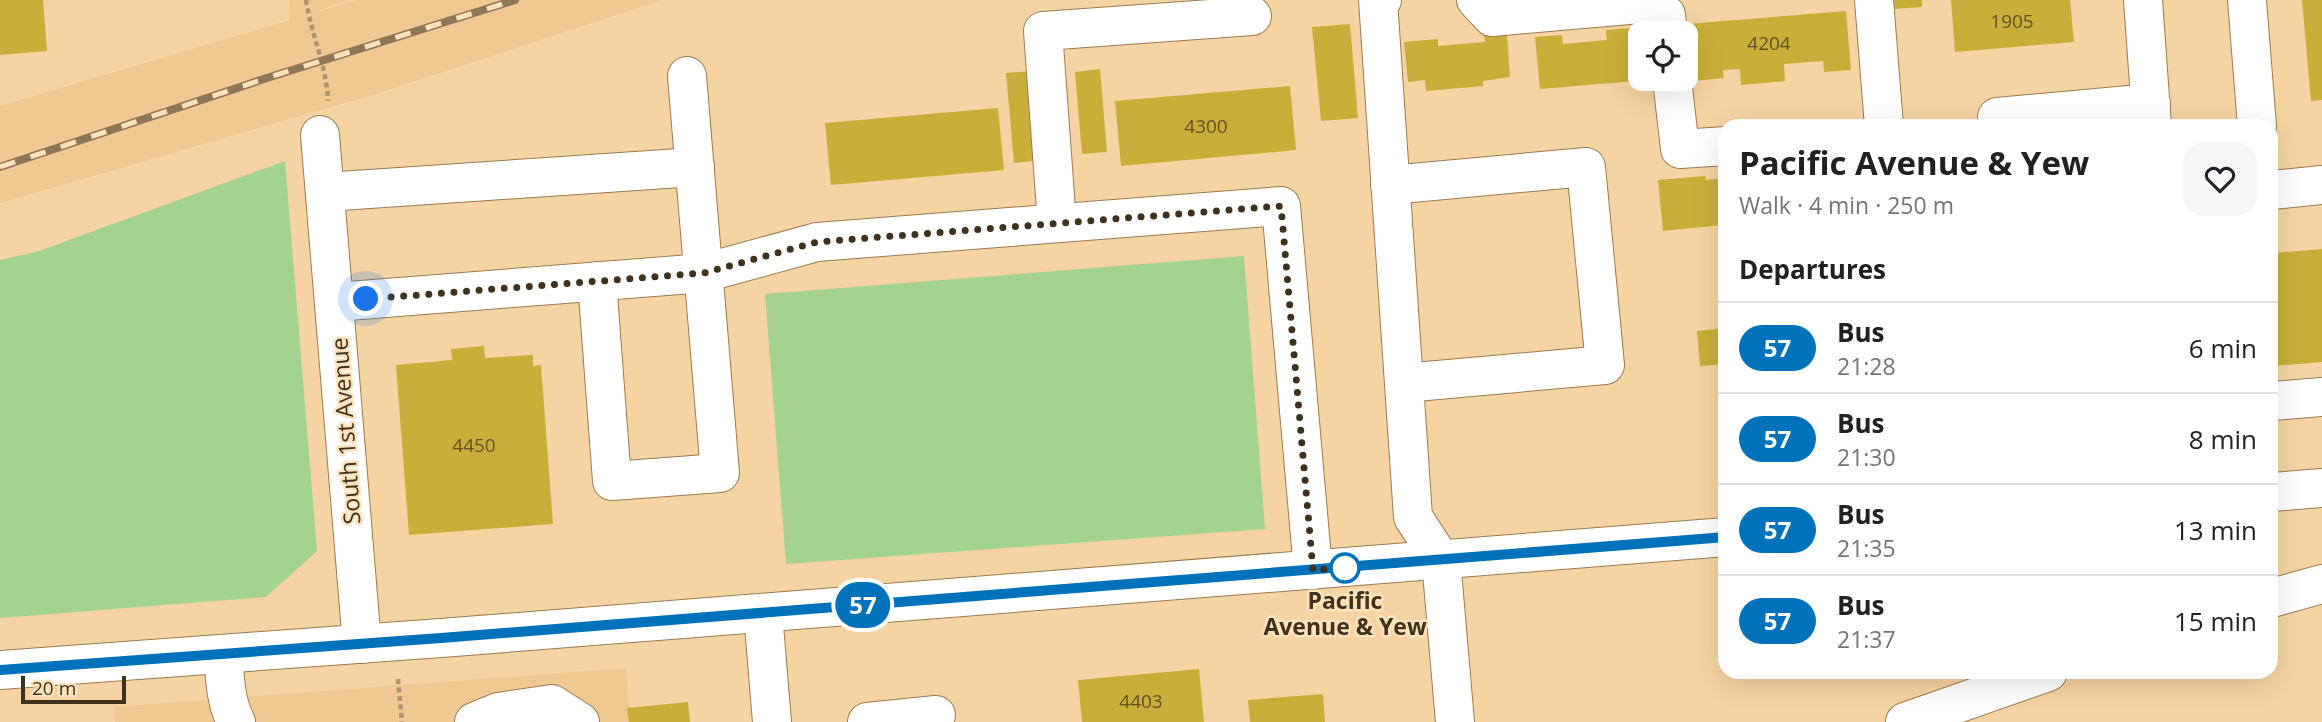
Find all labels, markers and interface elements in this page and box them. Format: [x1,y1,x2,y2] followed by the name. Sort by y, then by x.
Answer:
[1990,8,2034,34] house number: 1905
[1628,21,1698,91] map controls
[1628,21,1698,91] button: locate
[1747,30,1791,56] house number: 4204
[1184,113,1228,139] house number: 4300
[1739,140,2089,185] text: Pacific Avenue & Yew
[2183,142,2257,216] button: heart
[1739,189,1954,221] text: Walk · 4 min · 250 m
[1739,251,1886,287] text: Departures
[348,281,383,316] your location
[1837,314,1884,350] text: Bus
[2189,330,2257,366] text: 6 min
[1764,331,1791,364] text: 57
[323,337,367,525] street label: South 1st Avenue
[1837,350,1896,382] text: 21:28
[1837,405,1884,441] text: Bus
[2189,421,2257,457] text: 8 min
[1764,422,1791,455] text: 57
[452,432,496,458] house number: 4450
[1837,441,1896,473] text: 21:30
[1837,496,1884,532] text: Bus
[2174,512,2257,548] text: 13 min
[1764,513,1791,546] text: 57
[1837,532,1896,564] text: 21:35
[1330,553,1360,583] marker: Pacific Avenue & Yew
[832,582,894,628] line badge: 57
[1263,584,1427,642] place label: Pacific Avenue & Yew
[1837,587,1884,623] text: Bus
[849,588,877,621] text: 57
[2174,603,2257,639] text: 15 min
[1764,604,1791,637] text: 57
[1837,623,1896,655] text: 21:37
[21,673,126,705] scale bar
[32,675,76,701] text: 20 m
[1119,688,1163,714] house number: 4403

